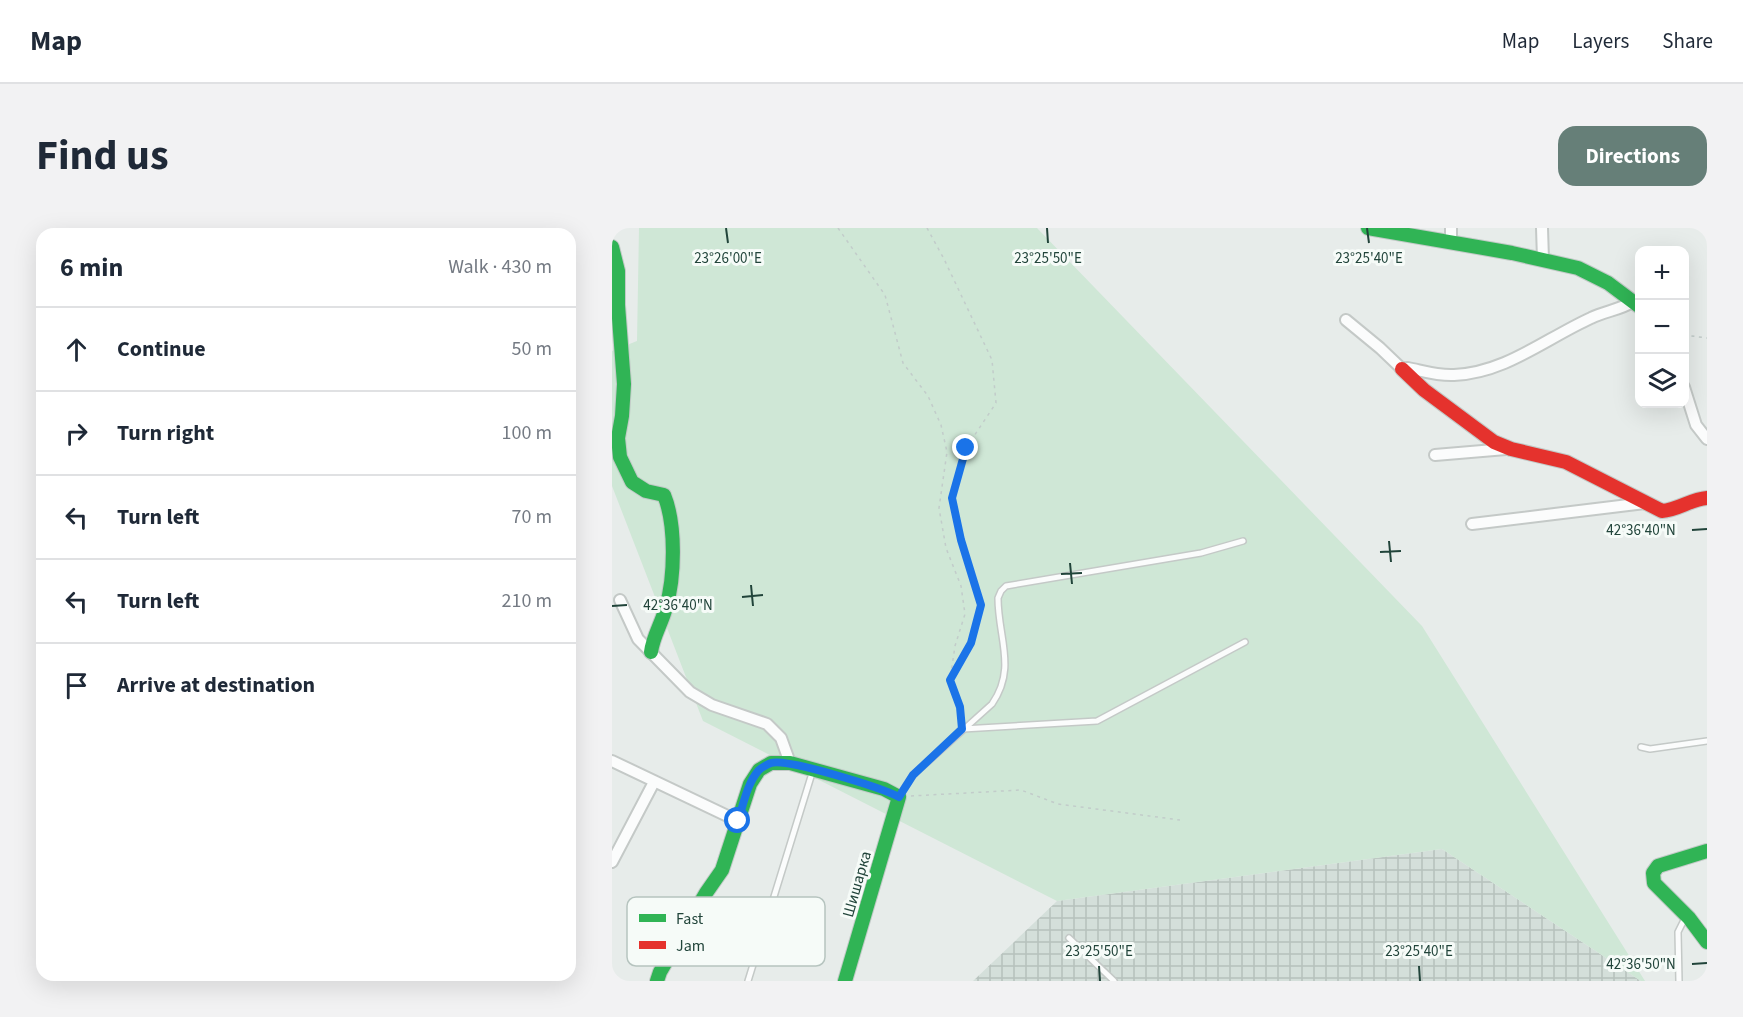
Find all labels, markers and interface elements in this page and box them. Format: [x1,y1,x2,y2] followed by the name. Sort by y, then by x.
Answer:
[30,21,82,61] text: Map
[1502,26,1539,56] text: Map
[1572,26,1629,56] text: Layers
[1662,26,1713,56] text: Share
[36,126,169,186] text: Find us
[1558,126,1707,186] button: Directions
[1635,246,1689,408] map controls
[1635,246,1689,300] button: +
[694,248,762,269] text: 23°26'00"E
[1014,248,1082,269] text: 23°25'50"E
[1335,248,1403,269] text: 23°25'40"E
[60,249,123,286] text: 6 min
[448,253,552,281] text: Walk · 430 m
[1635,300,1689,354] button: −
[60,333,93,366] icon: ahead
[117,333,206,365] text: Continue
[512,335,552,363] text: 50 m
[1635,354,1689,408] button: layers
[60,417,93,450] icon: right
[117,417,214,449] text: Turn right
[502,419,552,447] text: 100 m
[952,434,978,460] route end
[60,501,93,534] icon: left
[117,501,199,533] text: Turn left
[512,503,552,531] text: 70 m
[1606,520,1676,541] text: 42°36'40"N
[60,585,93,618] icon: left
[117,585,199,617] text: Turn left
[502,587,552,615] text: 210 m
[643,595,713,616] text: 42°36'40"N
[60,669,93,702] icon: arrive
[117,669,315,701] text: Arrive at destination
[724,807,750,833] route start
[837,849,877,920] street label: Шишарка
[627,897,825,966] legend
[676,908,704,930] text: Fast
[676,935,705,957] text: Jam
[1065,941,1133,962] text: 23°25'50"E
[1385,941,1453,962] text: 23°25'40"E
[1606,954,1676,975] text: 42°36'50"N

